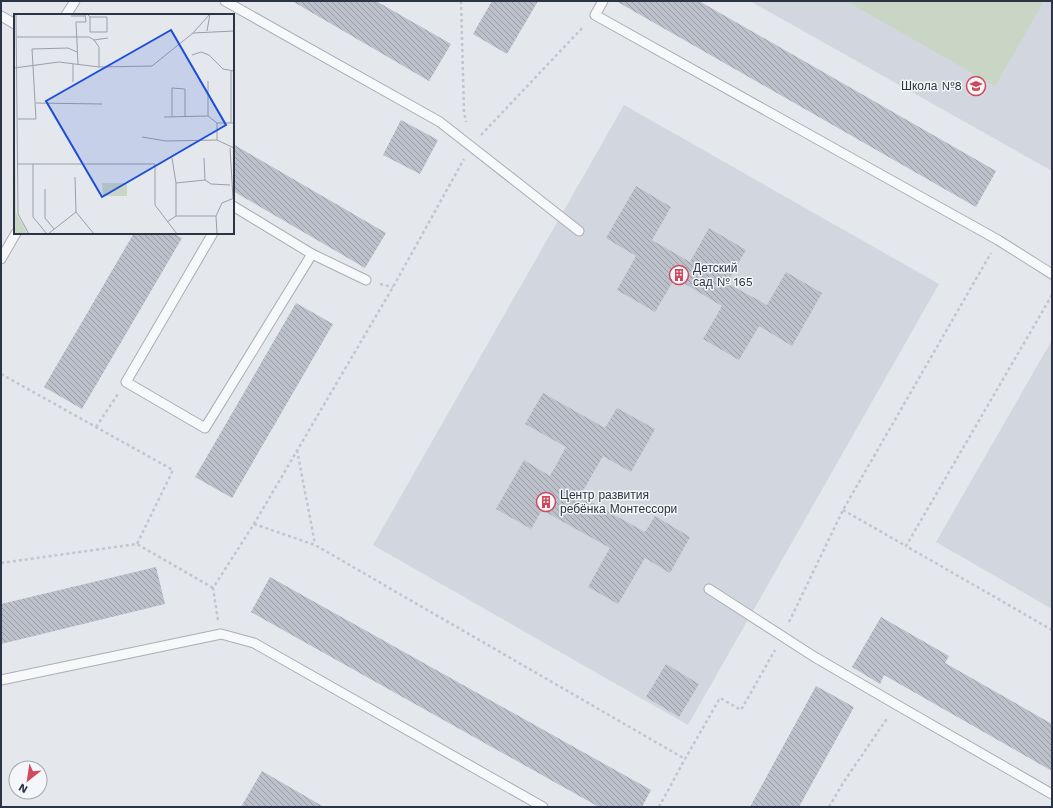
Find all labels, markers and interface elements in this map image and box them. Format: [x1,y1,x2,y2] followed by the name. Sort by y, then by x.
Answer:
[14,14,234,234] inset map
[965,75,987,97] school or university icon: Школа №8
[901,79,962,93] place label: Школа №8
[693,261,753,289] place label: Детский сад № 165
[668,264,690,286] building icon: Детский сад № 165
[560,488,677,516] place label: Центр развития ребёнка Монтессори
[535,491,557,513] building icon: Центр развития ребёнка Монтессори
[8,760,48,800] north arrow
[16,781,30,796] text: N

